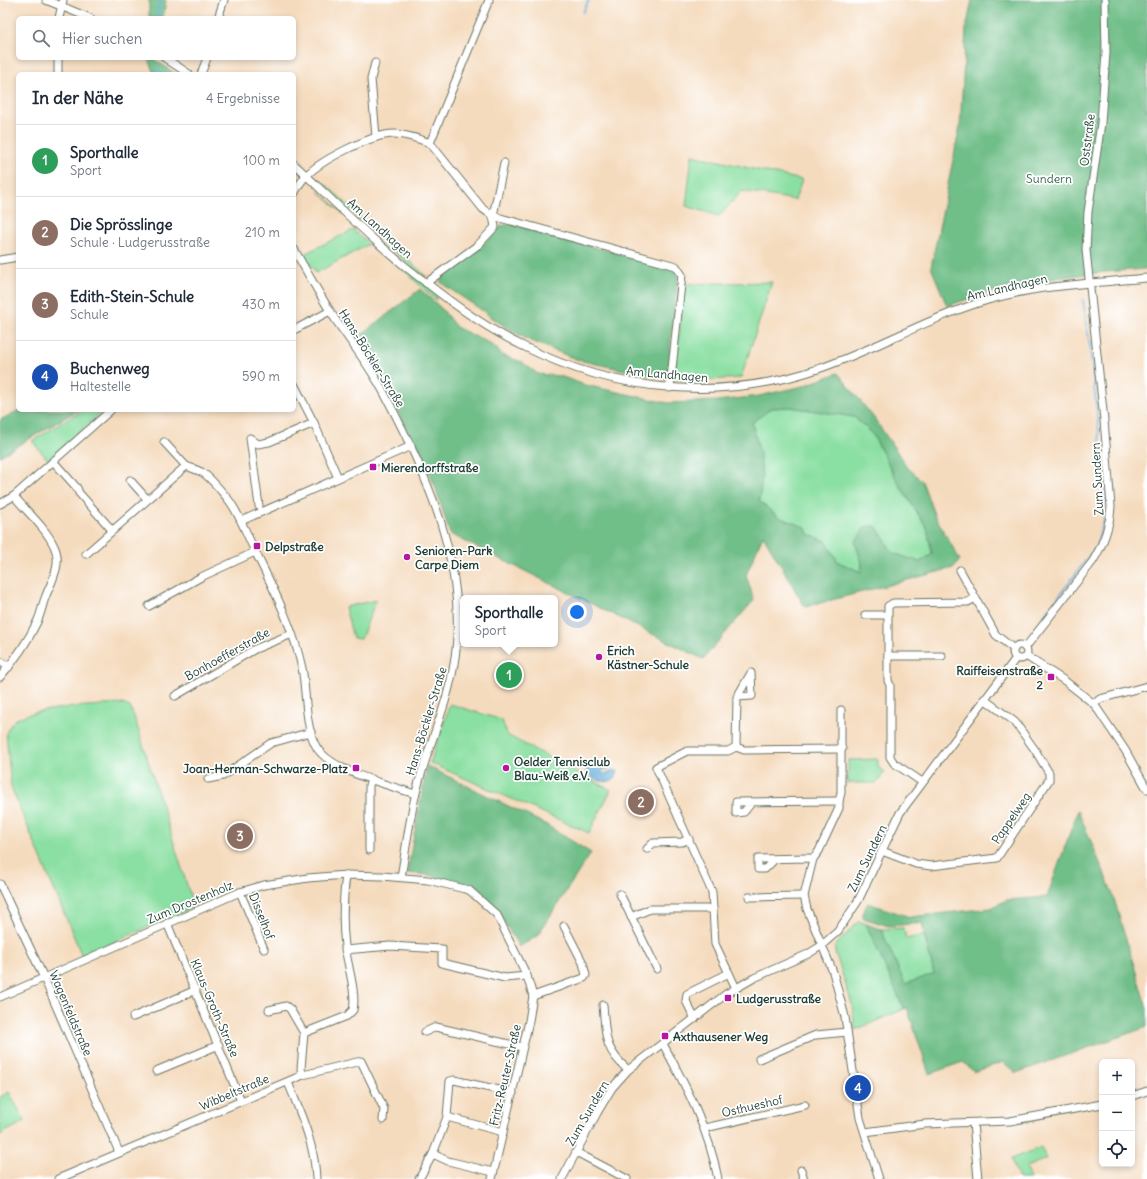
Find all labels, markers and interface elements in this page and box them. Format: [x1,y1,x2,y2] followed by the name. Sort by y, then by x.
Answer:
[16,16,296,60] search box
[30,27,52,49] icon: search
[62,29,142,48] text: Hier suchen
[32,87,124,109] text: In der Nähe
[206,90,280,107] text: 4 Ergebnisse
[1076,113,1098,167] street label: Oststraße
[70,143,139,162] text: Sporthalle
[42,152,48,169] text: 1
[243,152,280,169] text: 100 m
[70,162,102,179] text: Sport
[1026,171,1072,186] park label: Sundern
[344,195,416,261] street label: Am Landhagen
[70,215,172,234] text: Die Sprösslinge
[41,224,49,241] text: 2
[245,224,280,241] text: 210 m
[70,234,210,251] text: Schule · Ludgerusstraße
[965,270,1049,304] street label: Am Landhagen
[70,287,194,306] text: Edith-Stein-Schule
[41,296,49,313] text: 3
[242,296,280,313] text: 430 m
[70,306,109,323] text: Schule
[336,306,408,410] street label: Hans-Böckler-Straße
[70,359,150,378] text: Buchenweg
[625,363,709,385] street label: Am Landhagen
[41,368,49,385] text: 4
[242,368,280,385] text: 590 m
[70,378,131,395] text: Haltestelle
[1088,442,1106,516] street label: Zum Sundern
[381,460,479,475] place label: Mierendorffstraße
[368,462,378,472] marker: Mierendorffstraße
[265,539,324,555] place label: Delpstraße
[252,541,262,551] marker: Delpstraße
[415,543,492,573] place label: Senioren-Park Carpe Diem
[402,552,412,562] marker: Senioren-Park Carpe Diem
[460,595,558,647] popup
[567,602,587,622] your location
[475,603,543,622] text: Sporthalle
[475,622,506,639] text: Sport
[182,624,272,684] street label: Bonhoefferstraße
[607,643,689,672] place label: Erich Kästner-Schule
[594,652,604,662] marker: Erich Kästner-Schule
[496,660,522,690] pin: 1
[956,663,1044,692] place label: Raiffeisenstraße 2
[402,665,450,777] street label: Hans-Böckler-Straße
[1046,672,1056,682] marker: Raiffeisenstraße 2
[514,754,610,783] place label: Oelder Tennisclub Blau-Weiß e.V.
[183,761,348,776] place label: Joan-Herman-Schwarze-Platz
[351,763,361,773] marker: Joan-Herman-Schwarze-Platz
[501,763,511,773] marker: Oelder Tennisclub Blau-Weiß e.V.
[628,787,654,817] pin: 2
[988,789,1034,847] street label: Pappelweg
[227,821,253,851] pin: 3
[844,822,890,894] street label: Zum Sundern
[145,877,235,927] street label: Zum Drostenholz
[246,891,278,942] street label: Disselhof
[188,957,242,1059] street label: Klaus-Groth-Straße
[46,968,96,1058] street label: Wagenfeldstraße
[736,991,822,1007] place label: Ludgerusstraße
[723,993,733,1003] marker: Ludgerusstraße
[486,1023,524,1127] street label: Fritz-Reuter-Straße
[673,1029,768,1045] place label: Axthausener Weg
[660,1031,670,1041] marker: Axthausener Weg
[1099,1059,1135,1167] map controls
[1099,1059,1135,1095] button: +
[197,1071,271,1113] street label: Wibbeltstraße
[845,1073,871,1103] pin: 4
[562,1078,612,1148] street label: Zum Sundern
[720,1091,785,1120] street label: Osthueshof
[1099,1095,1135,1131] button: −
[1099,1131,1135,1167] button: locate

